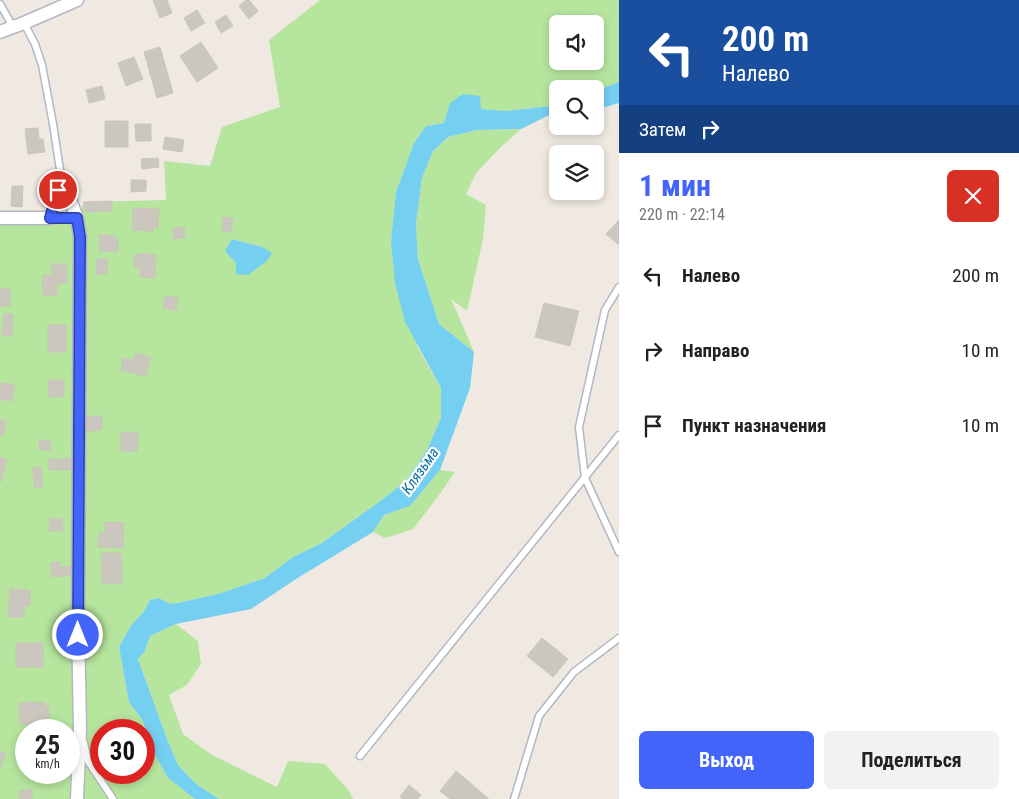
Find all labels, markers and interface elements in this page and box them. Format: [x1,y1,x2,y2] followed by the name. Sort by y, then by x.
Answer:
[549,15,604,200] map controls
[549,15,604,70] button: sound
[722,19,809,60] text: 200 m
[639,20,704,85] icon: left
[722,61,790,86] text: Налево
[549,80,604,135] button: search
[696,115,724,143] icon: right
[639,118,686,141] text: Затем
[549,145,604,200] button: layers
[639,168,711,203] text: 1 мин
[37,169,79,211] pin
[947,170,999,222] button: close
[44,176,72,204] icon: arrive
[639,205,725,224] text: 220 m · 22:14
[639,262,667,290] icon: left
[682,264,740,287] text: Налево
[952,264,999,287] text: 200 m
[639,337,667,365] icon: right
[682,339,749,362] text: Направо
[962,339,999,362] text: 10 m
[639,412,667,440] icon: arrive
[682,414,826,437] text: Пункт назначения
[962,414,999,437] text: 10 m
[398,444,442,498] water label: Клязьма
[51,608,103,660] position arrow
[90,719,155,784] speed limit sign: 30
[35,731,60,760] text: 25
[639,731,814,789] button: Выход
[824,731,999,789] button: Поделиться
[35,757,60,771] text: km/h

